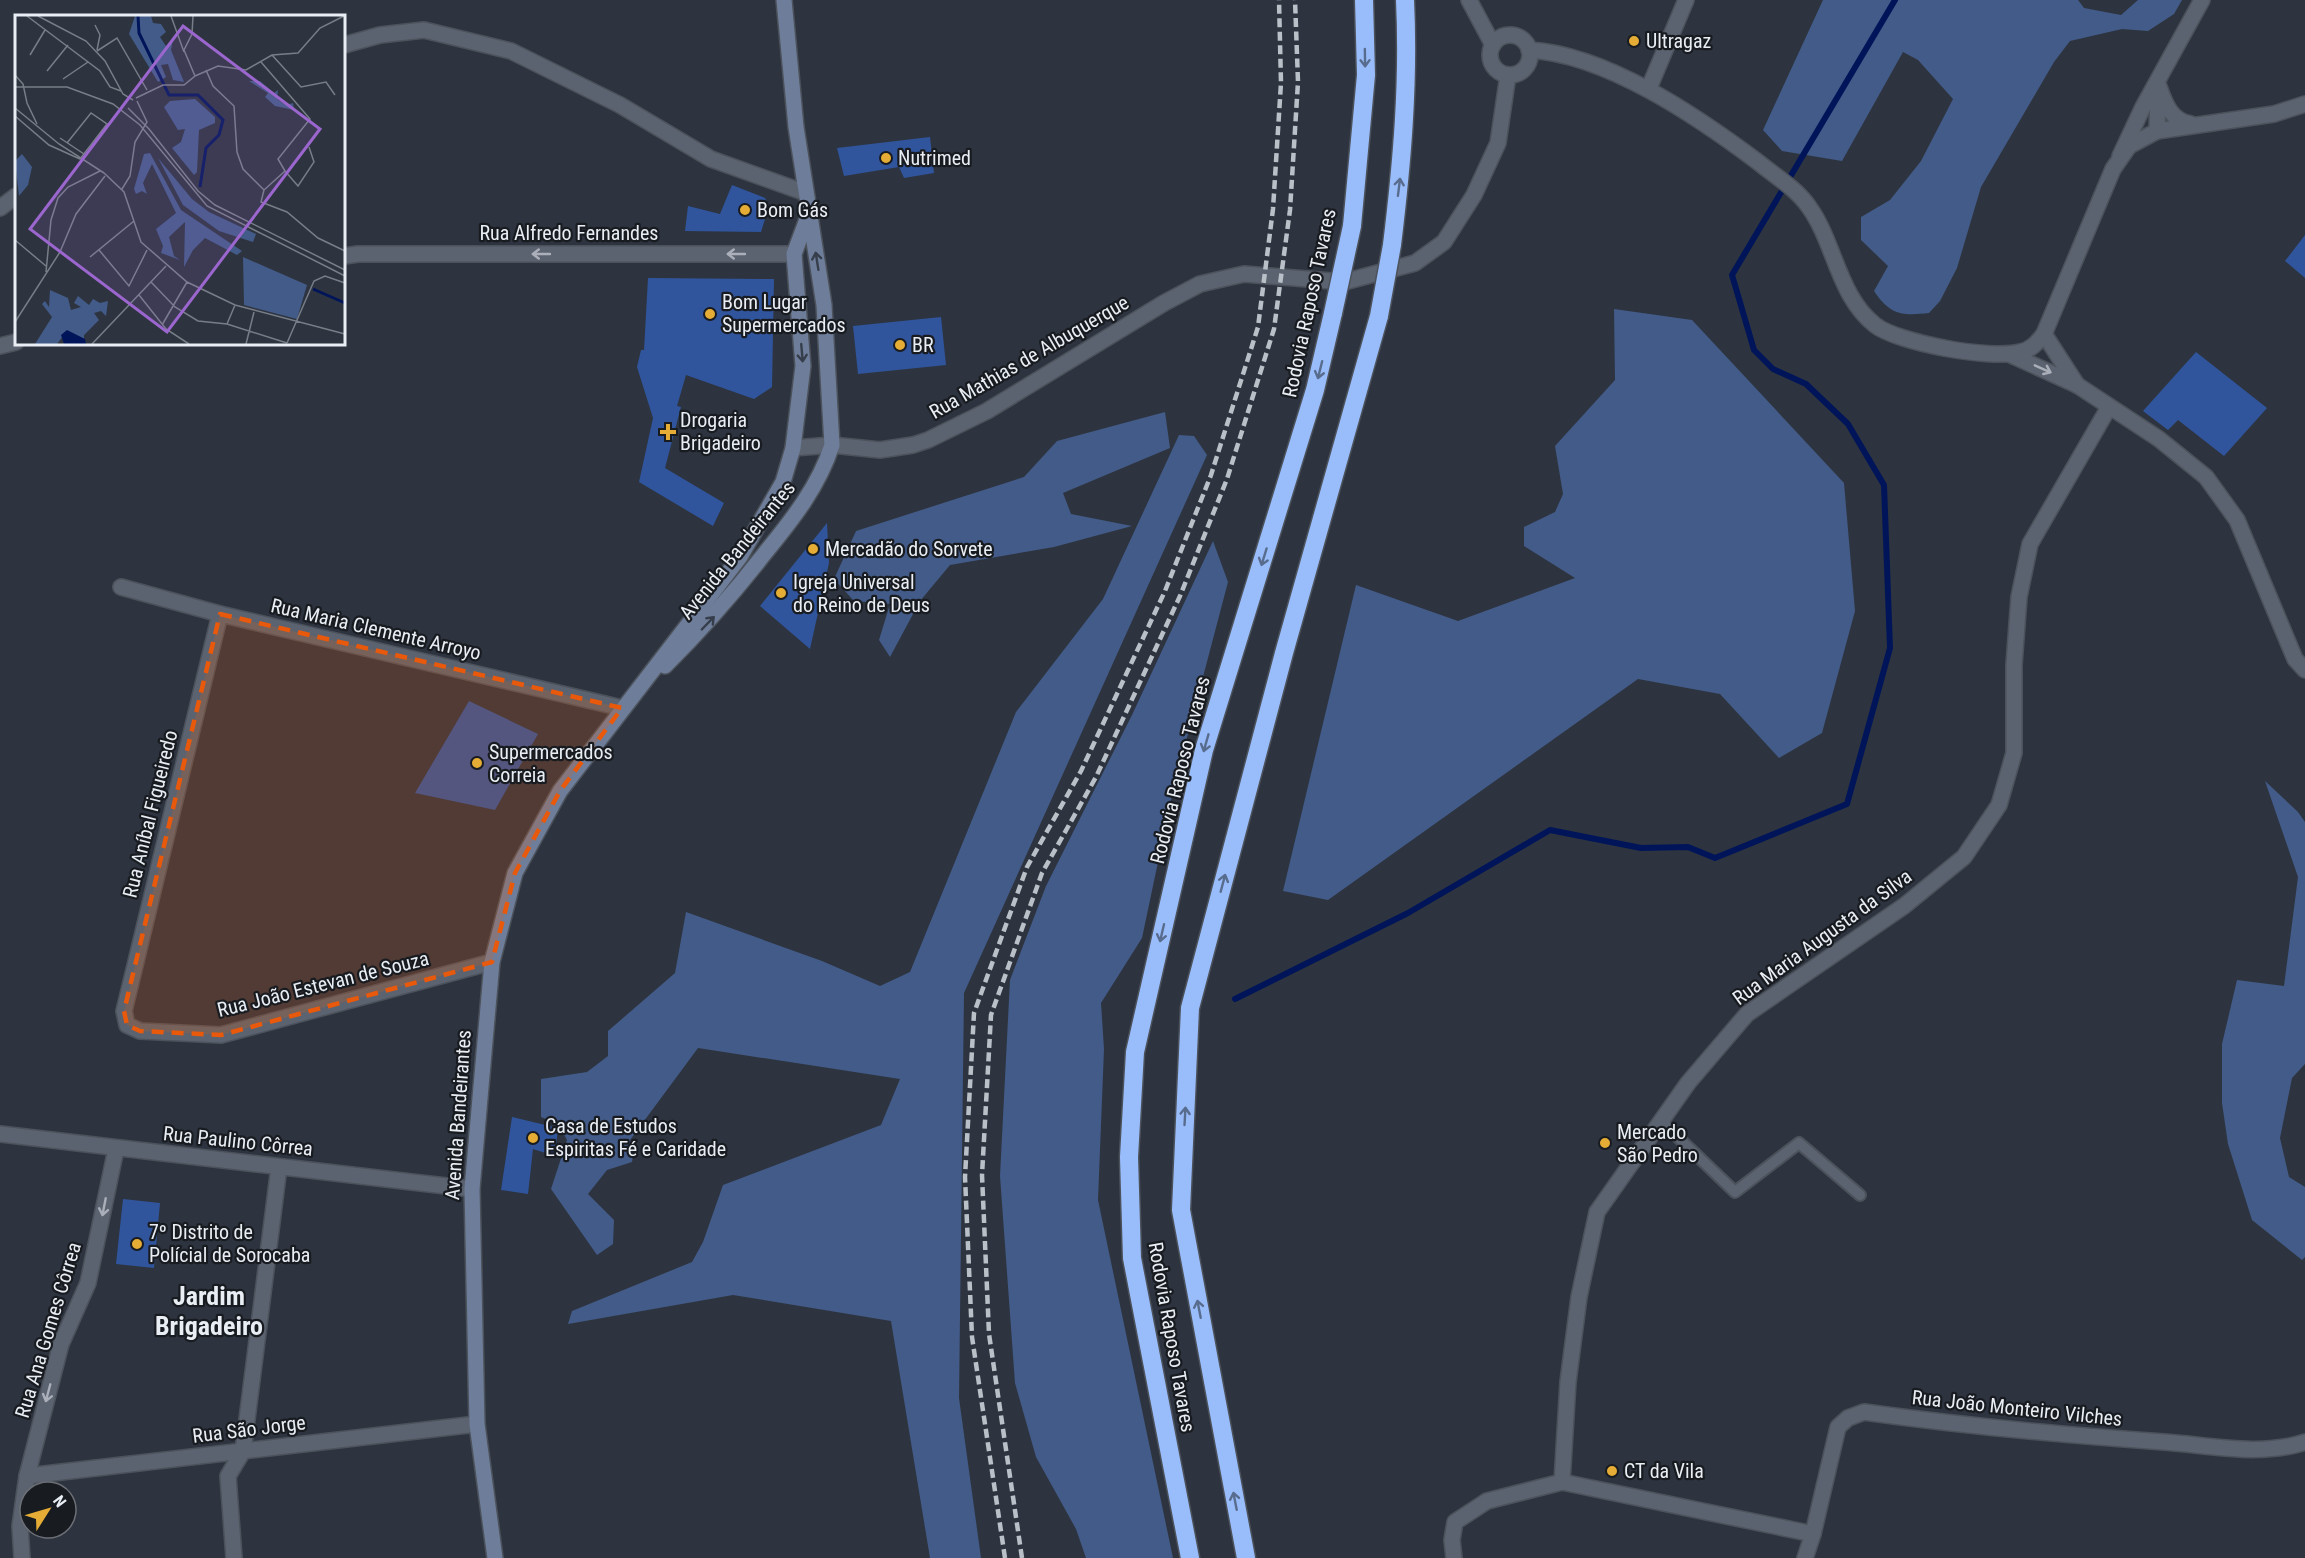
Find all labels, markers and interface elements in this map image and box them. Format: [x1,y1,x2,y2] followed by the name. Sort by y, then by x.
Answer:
[15,15,345,345] inset map
[1646,29,1711,53] place label: Ultragaz
[1627,34,1641,48] marker: Ultragaz
[1359,48,1371,68] one-way arrow
[898,146,971,170] place label: Nutrimed
[879,151,893,165] marker: Nutrimed
[1393,177,1404,197] one-way arrow
[757,198,828,222] place label: Bom Gás
[738,203,752,217] marker: Bom Gás
[1277,206,1341,400] street label: Rodovia Raposo Tavares
[480,221,659,245] street label: Rua Alfredo Fernandes
[531,248,551,260] one-way arrow
[726,248,746,260] one-way arrow
[811,252,822,272] one-way arrow
[722,290,846,337] place label: Bom Lugar Supermercados
[925,290,1133,424] street label: Rua Mathias de Albuquerque
[703,307,717,321] marker: Bom Lugar Supermercados
[912,333,934,357] place label: BR
[893,338,907,352] marker: BR
[797,343,808,363] one-way arrow
[1313,360,1325,379] one-way arrow
[2034,365,2052,376] one-way arrow
[680,408,761,455] place label: Drogaria Brigadeiro
[661,425,675,439] marker: Drogaria Brigadeiro
[674,476,800,624] street label: Avenida Bandeirantes
[825,537,993,561] place label: Mercadão do Sorvete
[806,542,820,556] marker: Mercadão do Sorvete
[1258,547,1269,566] one-way arrow
[793,570,930,617] place label: Igreja Universal do Reino de Deus
[774,586,788,600] marker: Igreja Universal do Reino de Deus
[269,593,483,665] street label: Rua Maria Clemente Arroyo
[701,615,716,630] one-way arrow
[1145,674,1215,866] street label: Rodovia Raposo Tavares
[118,728,182,900] street label: Rua Aníbal Figueiredo
[1200,733,1211,752] one-way arrow
[489,740,613,787] place label: Supermercados Correia
[470,756,484,770] marker: Supermercados Correia
[1728,864,1916,1010] street label: Rua Maria Augusta da Silva
[1218,874,1229,893] one-way arrow
[1156,923,1168,942] one-way arrow
[215,946,431,1022] street label: Rua João Estevan de Souza
[440,1029,476,1201] street label: Avenida Bandeirantes
[1180,1106,1191,1126] one-way arrow
[545,1114,726,1161] place label: Casa de Estudos Espiritas Fé e Caridade
[1617,1120,1698,1167] place label: Mercado São Pedro
[162,1121,314,1161] street label: Rua Paulino Côrrea
[526,1131,540,1145] marker: Casa de Estudos Espiritas Fé e Caridade
[1598,1136,1612,1150] marker: Mercado São Pedro
[98,1196,109,1216] one-way arrow
[149,1220,310,1267] place label: 7º Distrito de Polícial de Sorocaba
[130,1237,144,1251] marker: 7º Distrito de Polícial de Sorocaba
[10,1239,86,1421] street label: Rua Ana Gomes Côrrea
[1143,1240,1201,1434] street label: Rodovia Raposo Tavares
[155,1281,263,1341] district label: Jardim Brigadeiro
[1194,1300,1205,1319] one-way arrow
[42,1383,54,1402] one-way arrow
[1911,1385,2123,1431] street label: Rua João Monteiro Vilches
[191,1410,307,1448] street label: Rua São Jorge
[1624,1459,1704,1483] place label: CT da Vila
[1605,1464,1619,1478] marker: CT da Vila
[18,1480,78,1540] north arrow
[1229,1491,1240,1511] one-way arrow
[49,1492,70,1511] text: N

